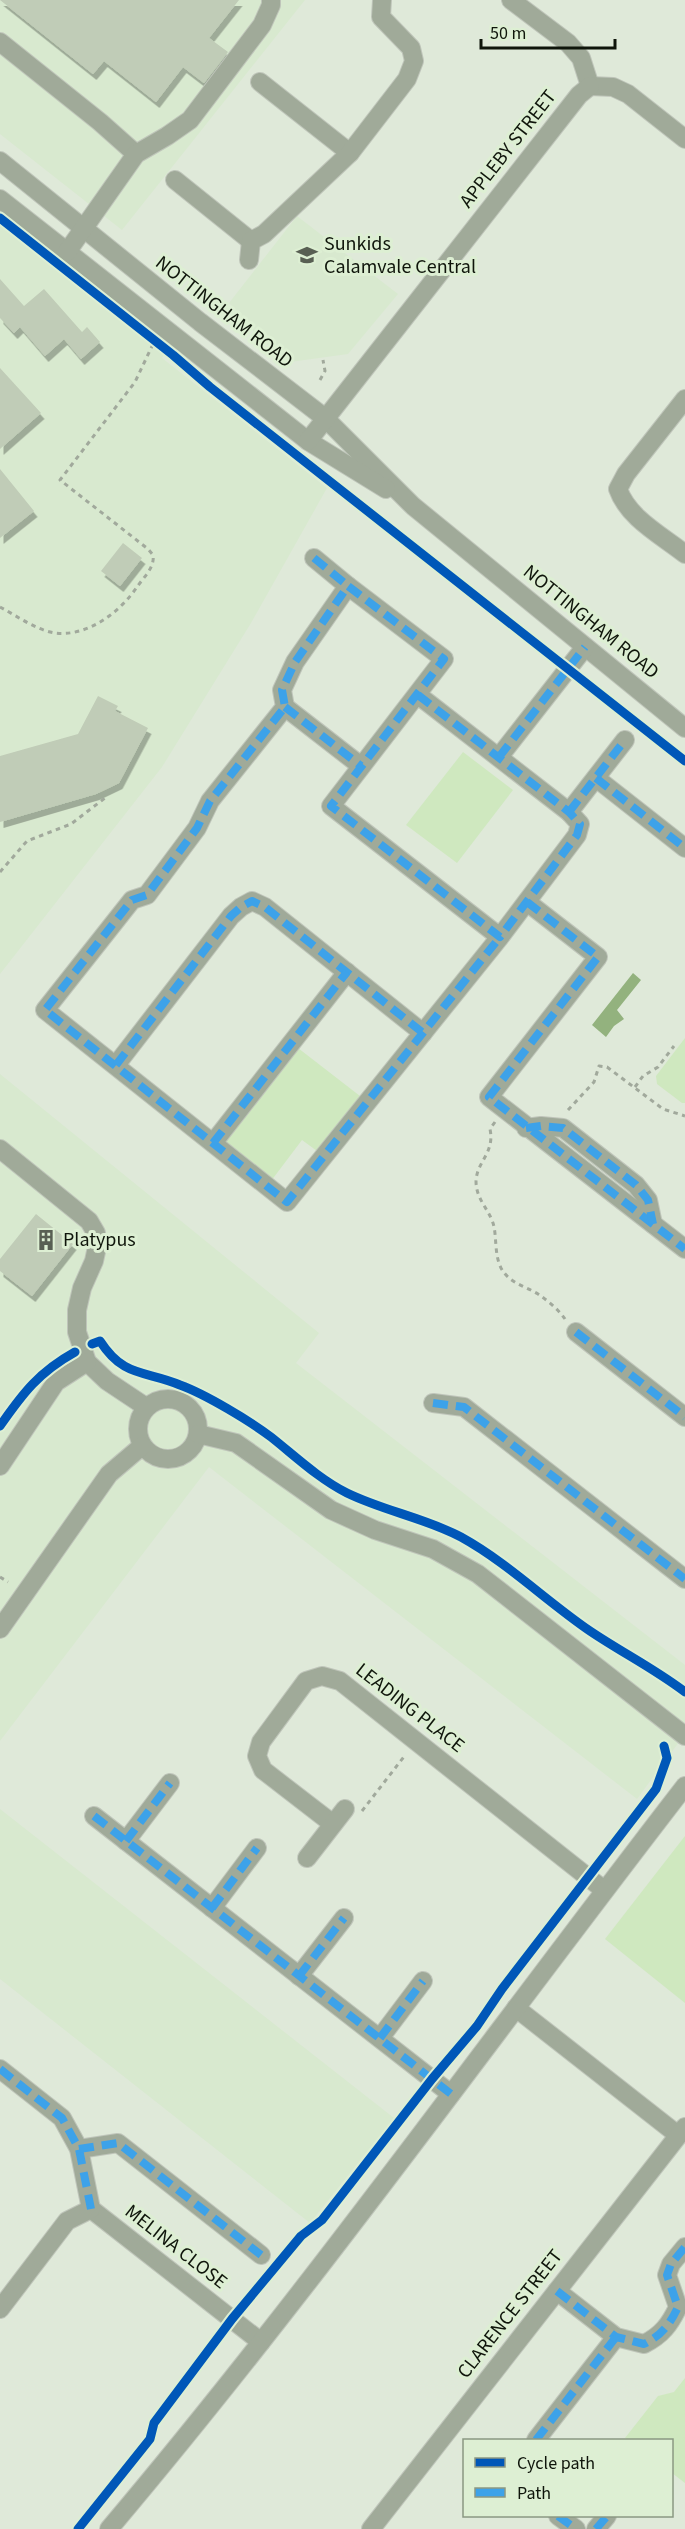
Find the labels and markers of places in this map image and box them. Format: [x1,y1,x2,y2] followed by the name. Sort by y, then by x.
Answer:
[324,230,476,281] place label: Sunkids Calamvale Central
[295,243,319,267] school or university icon: Sunkids Calamvale Central
[63,1226,136,1254] place label: Platypus
[34,1228,58,1252] building icon: Platypus

